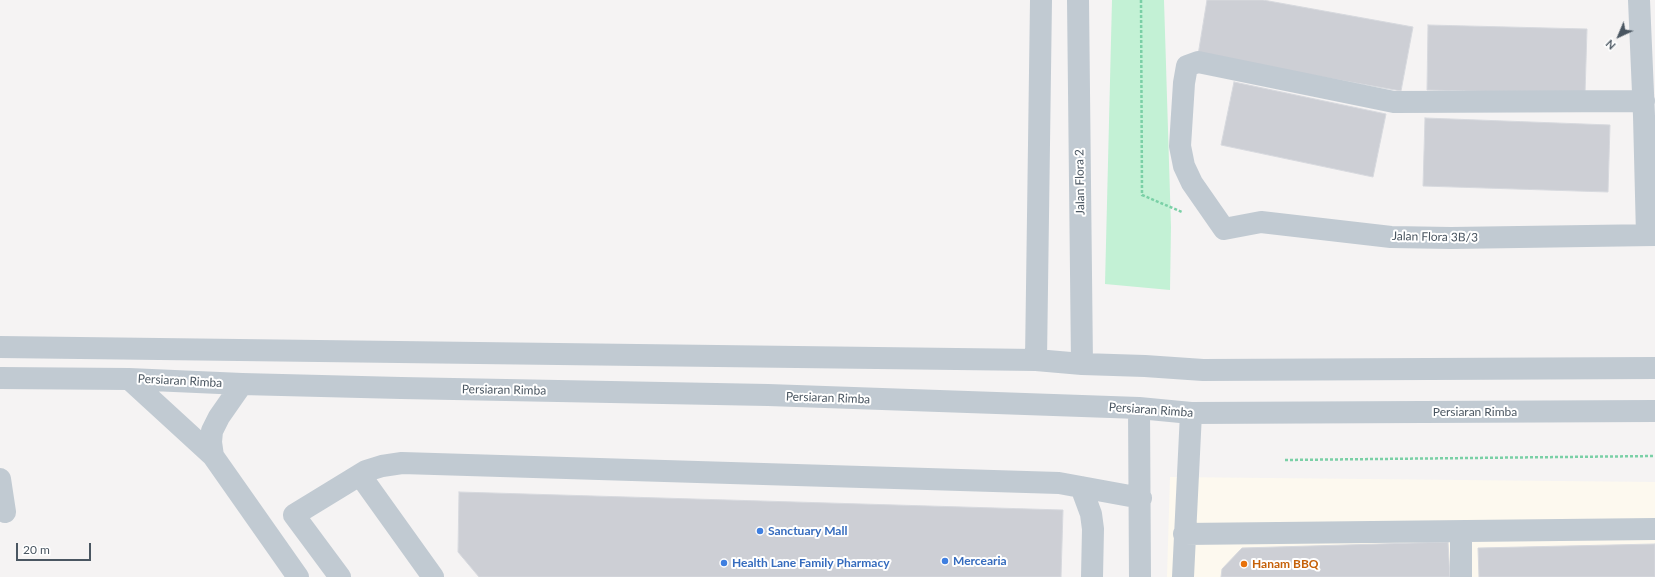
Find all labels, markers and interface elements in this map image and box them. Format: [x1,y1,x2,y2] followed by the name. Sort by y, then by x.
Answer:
[1599,16,1639,56] north arrow
[1603,37,1618,53] text: N
[1072,149,1088,215] street label: Jalan Flora 2
[1392,229,1478,245] street label: Jalan Flora 3B/3
[137,372,223,390] street label: Persiaran Rimba
[462,382,546,398] street label: Persiaran Rimba
[786,389,870,407] street label: Persiaran Rimba
[1108,400,1194,420] street label: Persiaran Rimba
[1433,405,1517,419] street label: Persiaran Rimba
[768,524,847,538] place label: Sanctuary Mall
[755,526,765,536] marker: Sanctuary Mall
[18,535,93,561] scale bar
[23,542,50,557] text: 20 m
[953,554,1007,568] place label: Mercearia
[732,556,889,570] place label: Health Lane Family Pharmacy
[940,556,950,566] marker: Mercearia
[1252,557,1319,571] place label: Hanam BBQ
[719,558,729,568] marker: Health Lane Family Pharmacy
[1239,559,1249,569] marker: Hanam BBQ

